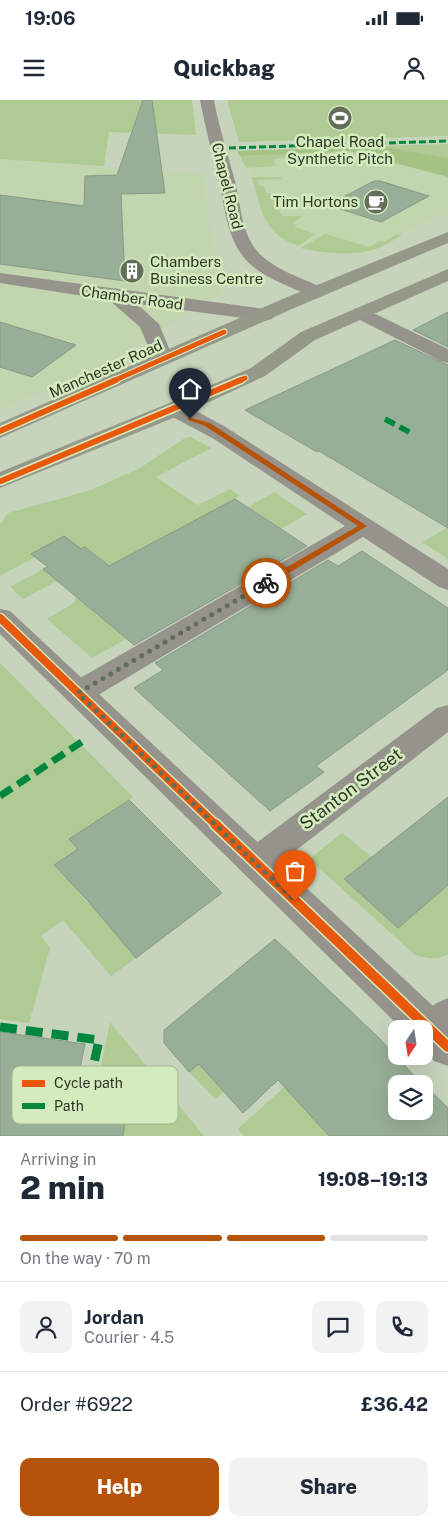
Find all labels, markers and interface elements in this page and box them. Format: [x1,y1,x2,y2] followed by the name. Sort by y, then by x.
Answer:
[25,7,76,29] text: 19:06
[20,54,48,82] icon: menu
[400,54,428,82] icon: person
[173,55,275,81] text: Quickbag
[327,105,353,131] sports icon: Chapel Road Synthetic Pitch
[287,133,393,167] place label: Chapel Road Synthetic Pitch
[209,141,246,231] street label: Chapel Road
[363,189,389,215] cafe icon: Tim Hortons
[273,193,358,210] place label: Tim Hortons
[150,253,263,287] place label: Chambers Business Centre
[119,258,145,284] building icon: Chambers Business Centre
[80,282,184,313] street label: Chamber Road
[47,336,165,401] street label: Manchester Road
[169,368,211,419] pin
[176,375,204,403] icon: home
[241,558,291,608] courier
[252,569,280,597] icon: bike
[295,743,406,834] street label: Stanton Street
[274,850,316,901] pin
[281,857,309,885] icon: bag
[388,1020,432,1065] north arrow
[388,1020,433,1120] map controls
[12,1066,178,1124] legend
[54,1075,123,1091] text: Cycle path
[388,1075,433,1120] button: layers
[54,1098,84,1114] text: Path
[20,1150,96,1169] text: Arriving in
[318,1168,428,1190] text: 19:08–19:13
[20,1169,105,1206] text: 2 min
[20,1249,150,1268] text: On the way · 70 m
[20,1301,72,1353] button: person
[312,1301,364,1353] button: chat
[376,1301,428,1353] button: phone
[84,1306,144,1328] text: Jordan
[84,1328,174,1347] text: Courier · 4.5
[20,1393,133,1415] text: Order #6922
[361,1393,428,1415] text: £36.42
[20,1458,219,1516] button: Help
[229,1458,428,1516] button: Share

